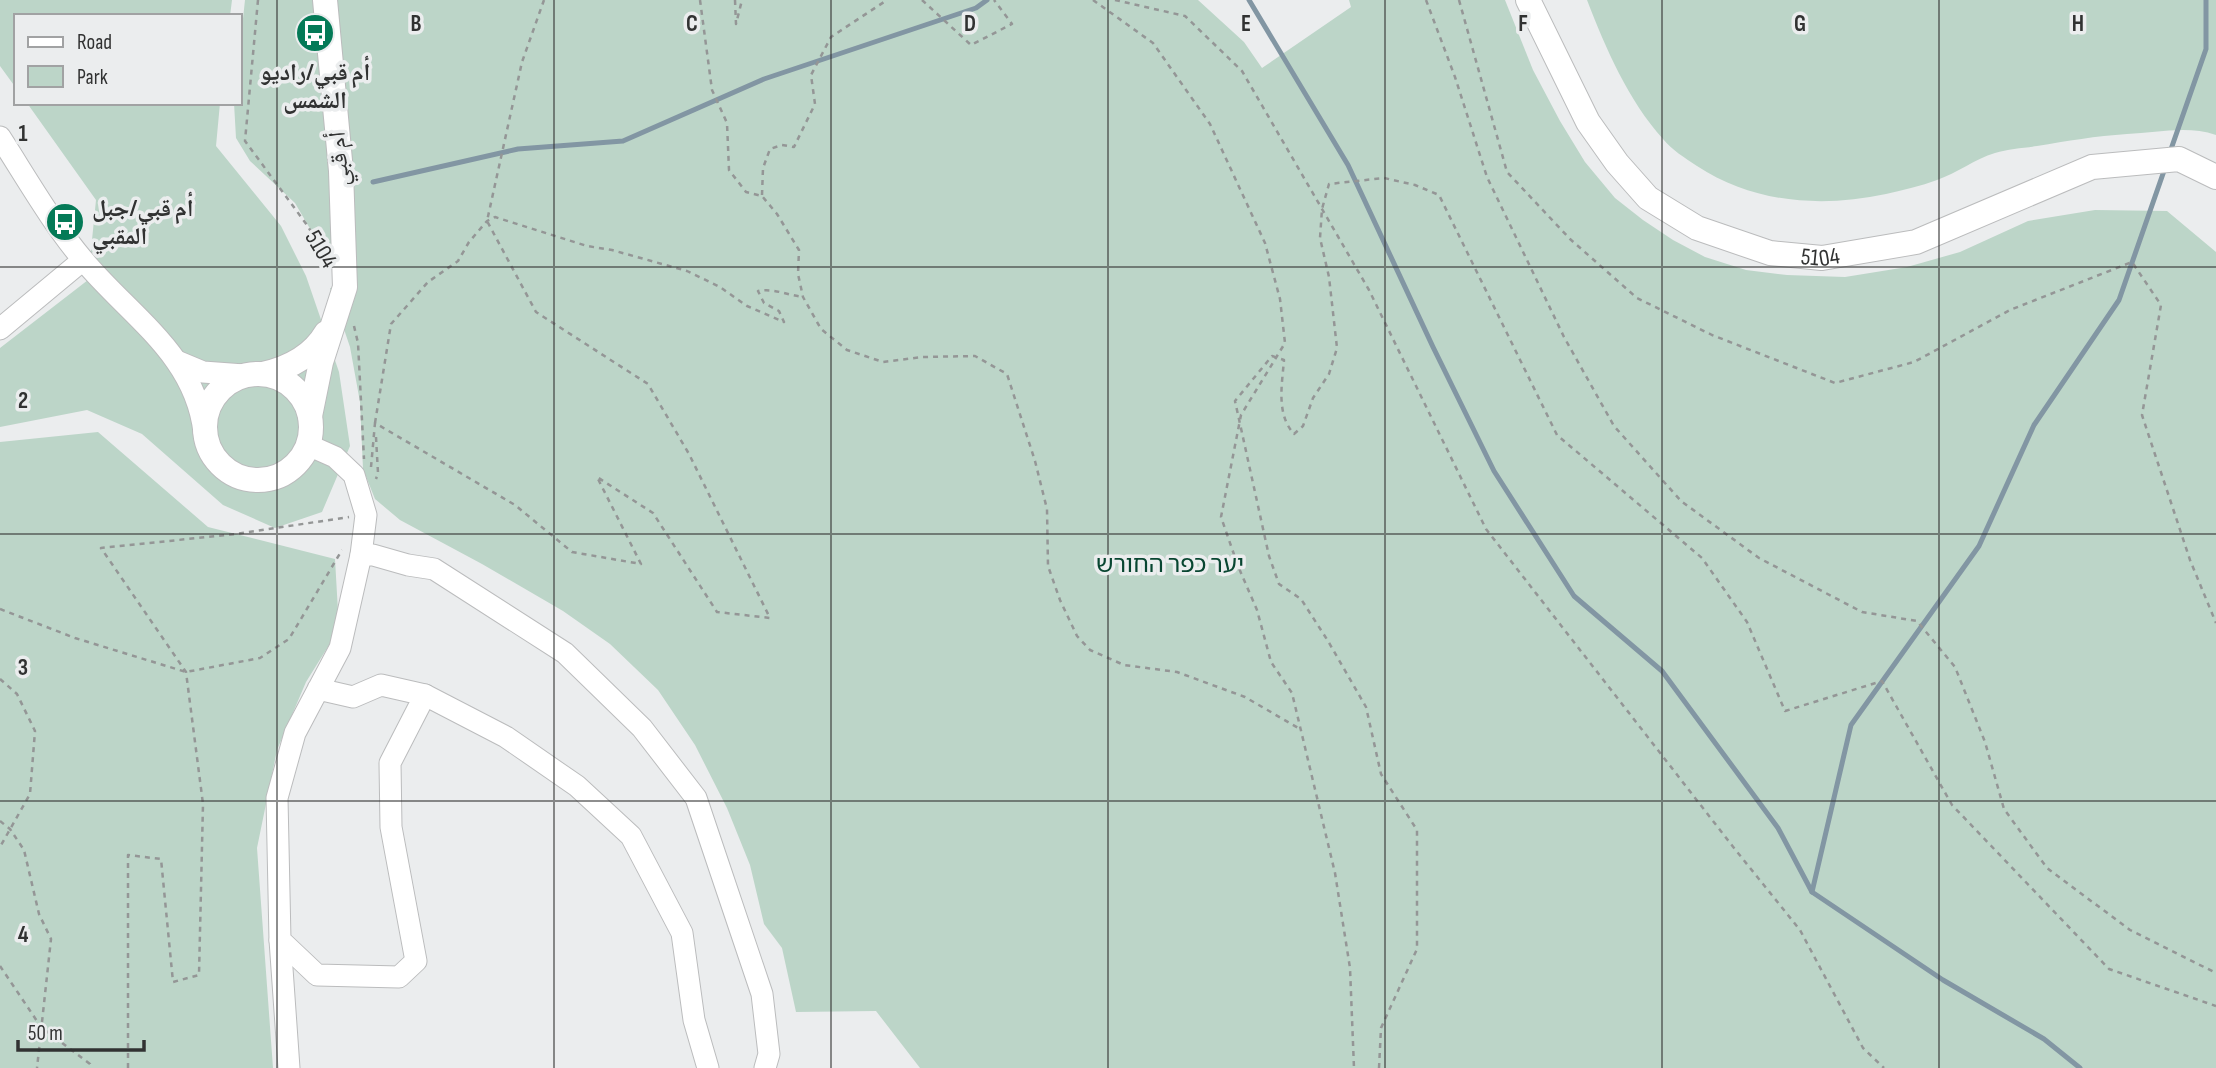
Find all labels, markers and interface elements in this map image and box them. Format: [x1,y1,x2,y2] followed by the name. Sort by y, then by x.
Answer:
[411,10,422,38] text: B
[686,10,698,38] text: C
[964,10,976,38] text: D
[1241,10,1251,38] text: E
[1518,10,1528,38] text: F
[1794,10,1806,38] text: G
[2072,10,2084,38] text: H
[294,12,336,54] bus stop icon: أم قبي/راديو الشمس
[14,14,242,105] legend
[77,30,112,55] text: Road
[260,55,370,115] place label: أم قبي/راديو الشمس
[77,65,108,90] text: Park
[18,120,28,148] text: 1
[323,130,359,187] street label: أم قبي
[92,191,194,254] place label: أم قبي/جبل المقبي
[44,201,86,243] bus stop icon: أم قبي/جبل المقبي
[299,225,343,273] street label: 5104
[1800,241,1842,273] street label: 5104
[18,387,28,415] text: 2
[1096,550,1244,579] park label: יער כפר החורש
[18,654,28,682] text: 3
[18,921,29,949] text: 4
[18,1009,144,1052] scale bar
[28,1021,63,1046] text: 50 m

